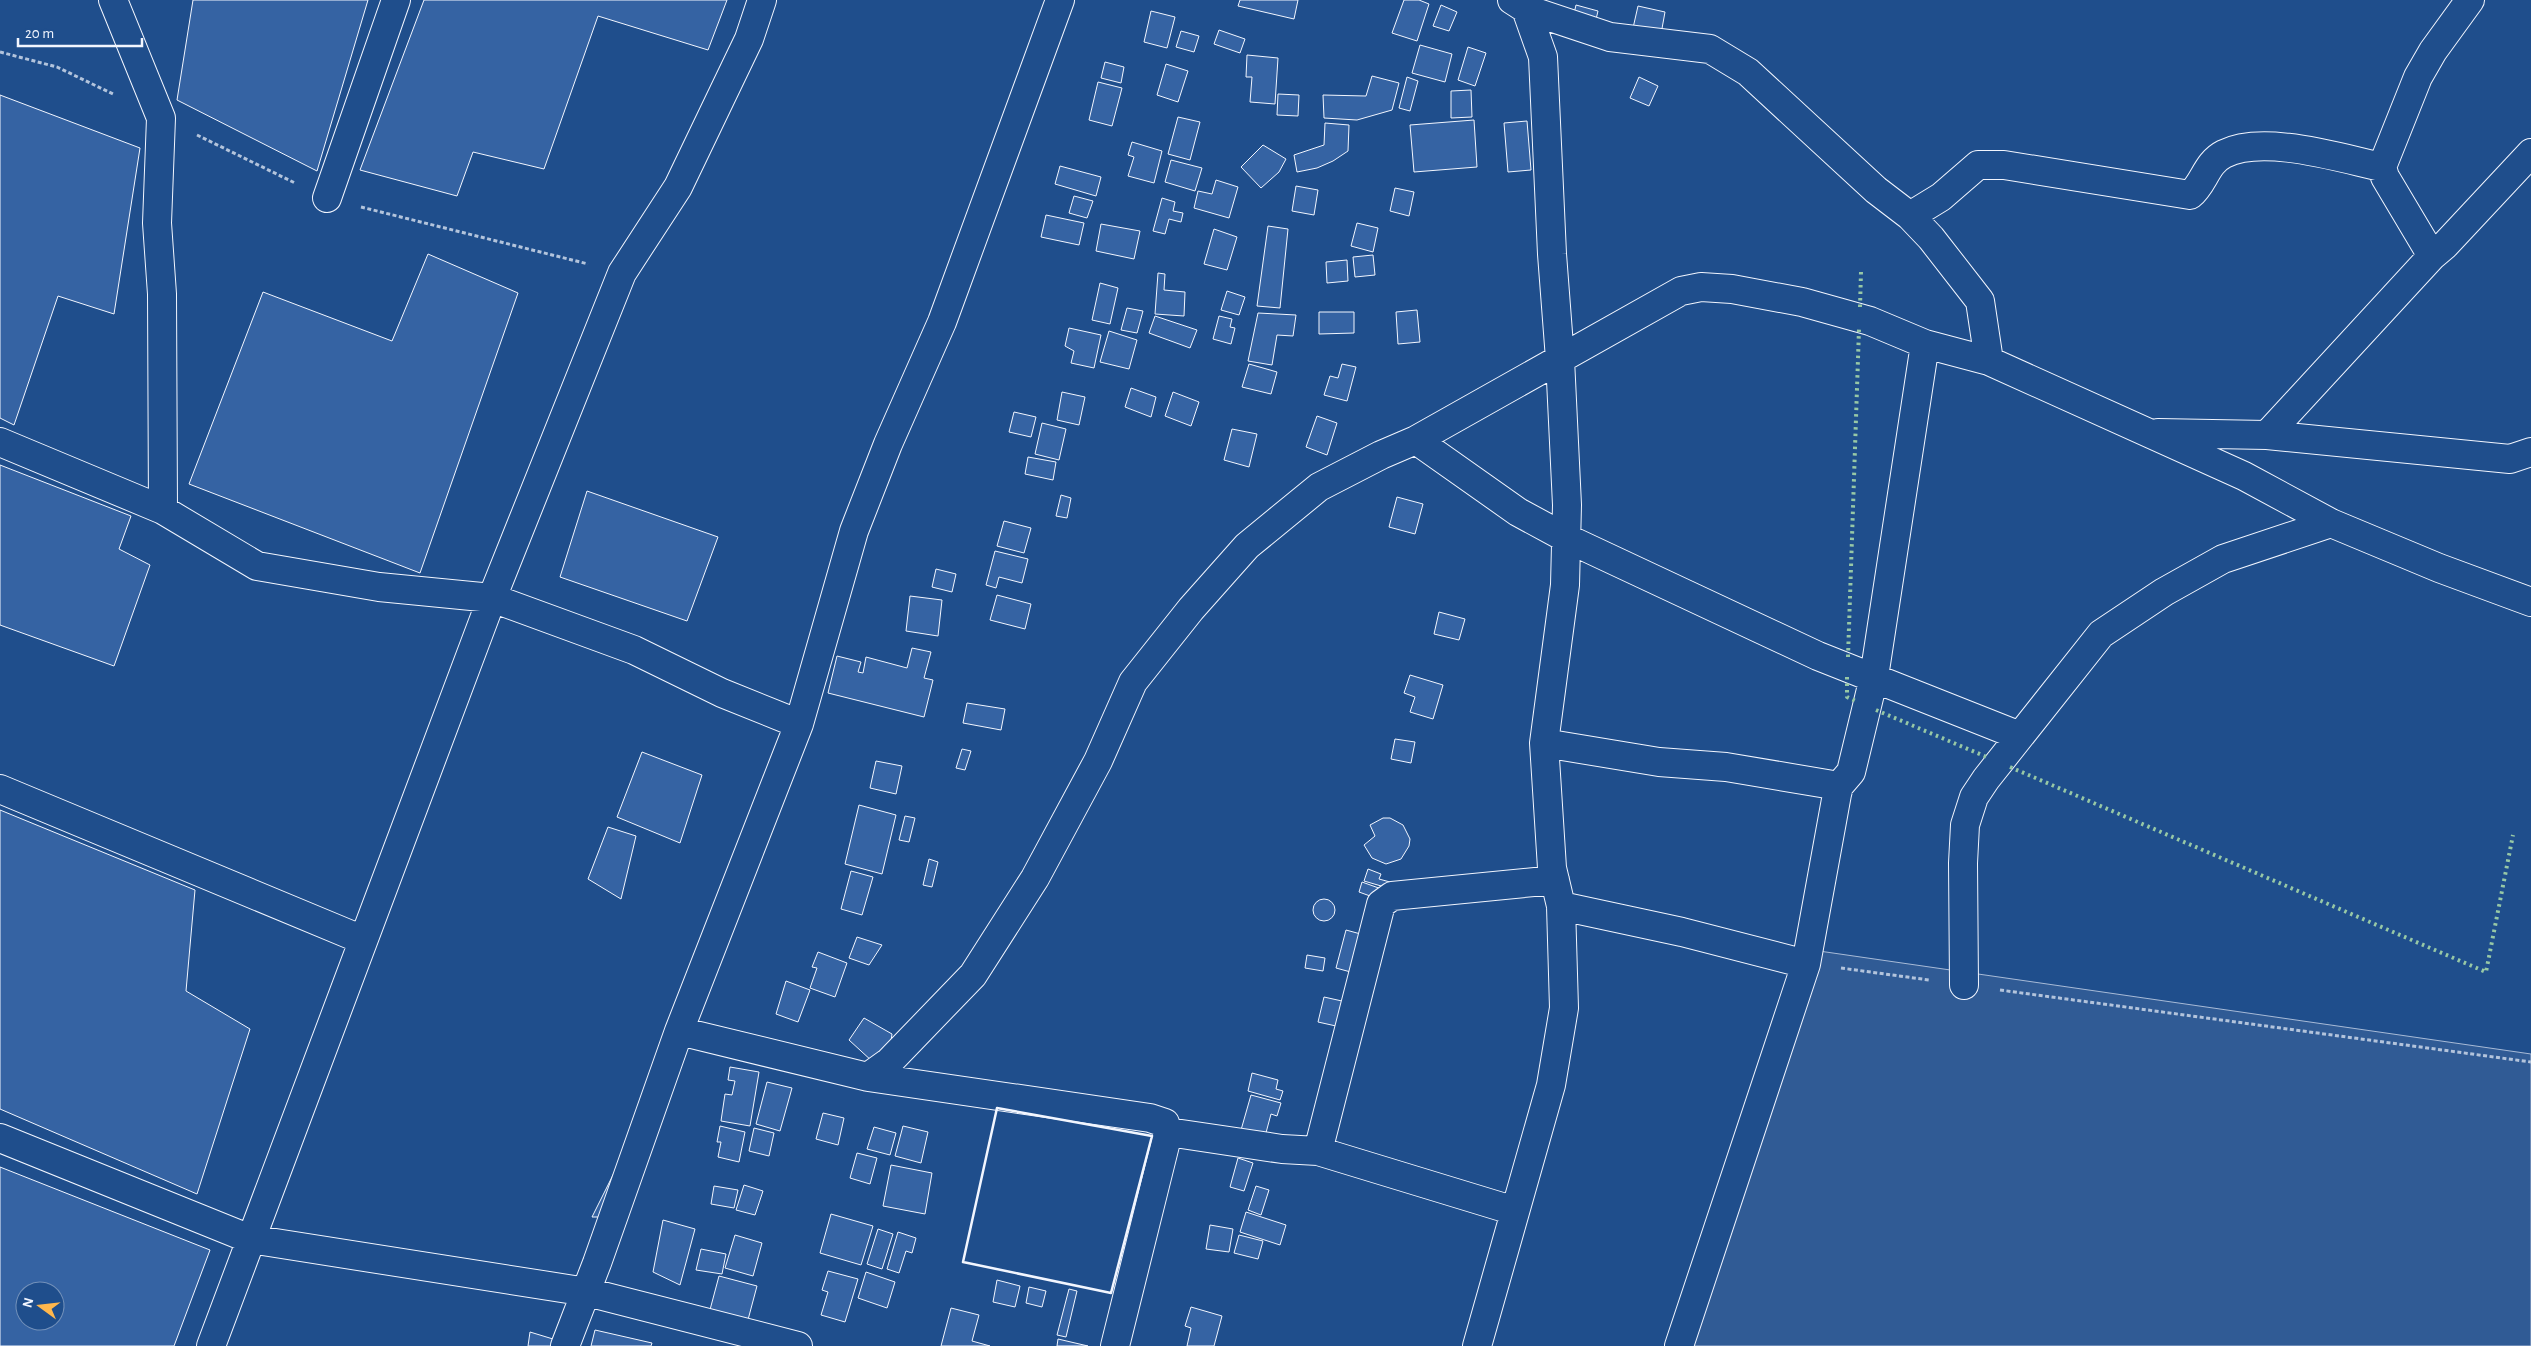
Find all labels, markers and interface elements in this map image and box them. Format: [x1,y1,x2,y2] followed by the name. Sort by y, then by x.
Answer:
[18,15,141,47] scale bar
[25,26,54,41] text: 20 m
[15,1281,65,1331] north arrow
[20,1296,36,1309] text: N

